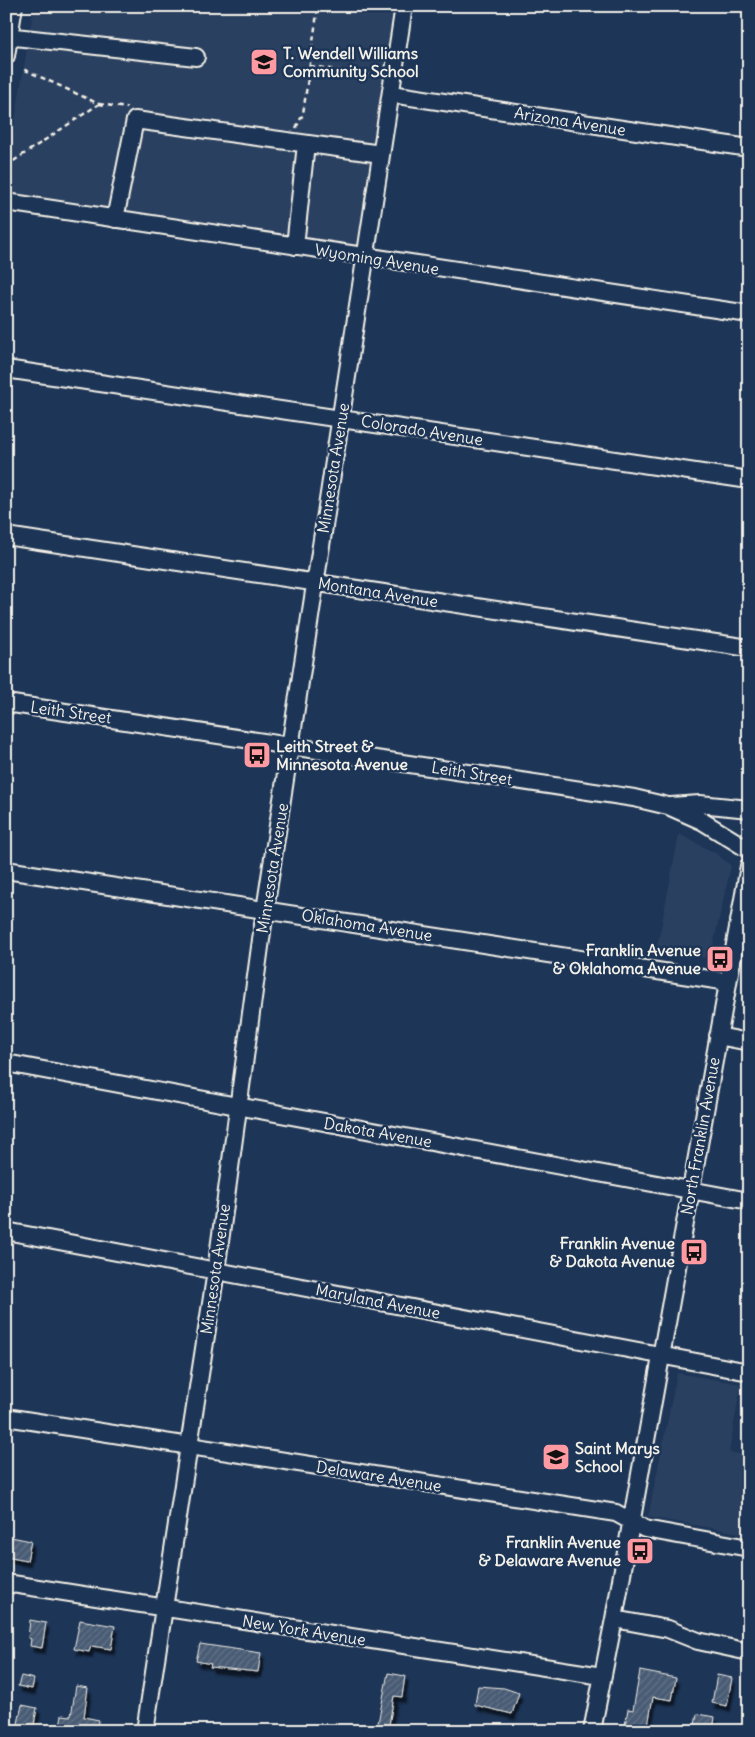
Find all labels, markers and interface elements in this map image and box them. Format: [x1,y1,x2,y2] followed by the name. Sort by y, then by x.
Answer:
[283,43,419,82] place label: T. Wendell Williams Community School
[249,47,279,77] school or university icon: T. Wendell Williams Community School
[513,102,627,140] street label: Arizona Avenue
[313,239,441,279] street label: Wyoming Avenue
[313,401,353,535] street label: Minnesota Avenue
[360,410,484,450] street label: Colorado Avenue
[317,573,439,611] street label: Montana Avenue
[29,696,113,728] street label: Leith Street
[276,736,408,774] place label: Leith Street & Minnesota Avenue
[242,740,272,770] bus stop icon: Leith Street & Minnesota Avenue
[430,757,514,789] street label: Leith Street
[252,801,292,935] street label: Minnesota Avenue
[300,905,434,945] street label: Oklahoma Avenue
[553,940,701,978] place label: Franklin Avenue & Oklahoma Avenue
[705,944,735,974] bus stop icon: Franklin Avenue & Oklahoma Avenue
[676,1055,724,1217] street label: North Franklin Avenue
[322,1113,434,1151] street label: Dakota Avenue
[196,1202,234,1336] street label: Minnesota Avenue
[550,1233,675,1271] place label: Franklin Avenue & Dakota Avenue
[679,1237,709,1267] bus stop icon: Franklin Avenue & Dakota Avenue
[314,1279,442,1323] street label: Maryland Avenue
[575,1438,660,1476] place label: Saint Marys School
[541,1442,571,1472] school or university icon: Saint Marys School
[315,1456,443,1496] street label: Delaware Avenue
[478,1532,621,1570] place label: Franklin Avenue & Delaware Avenue
[625,1536,655,1566] bus stop icon: Franklin Avenue & Delaware Avenue
[241,1610,367,1650] street label: New York Avenue

